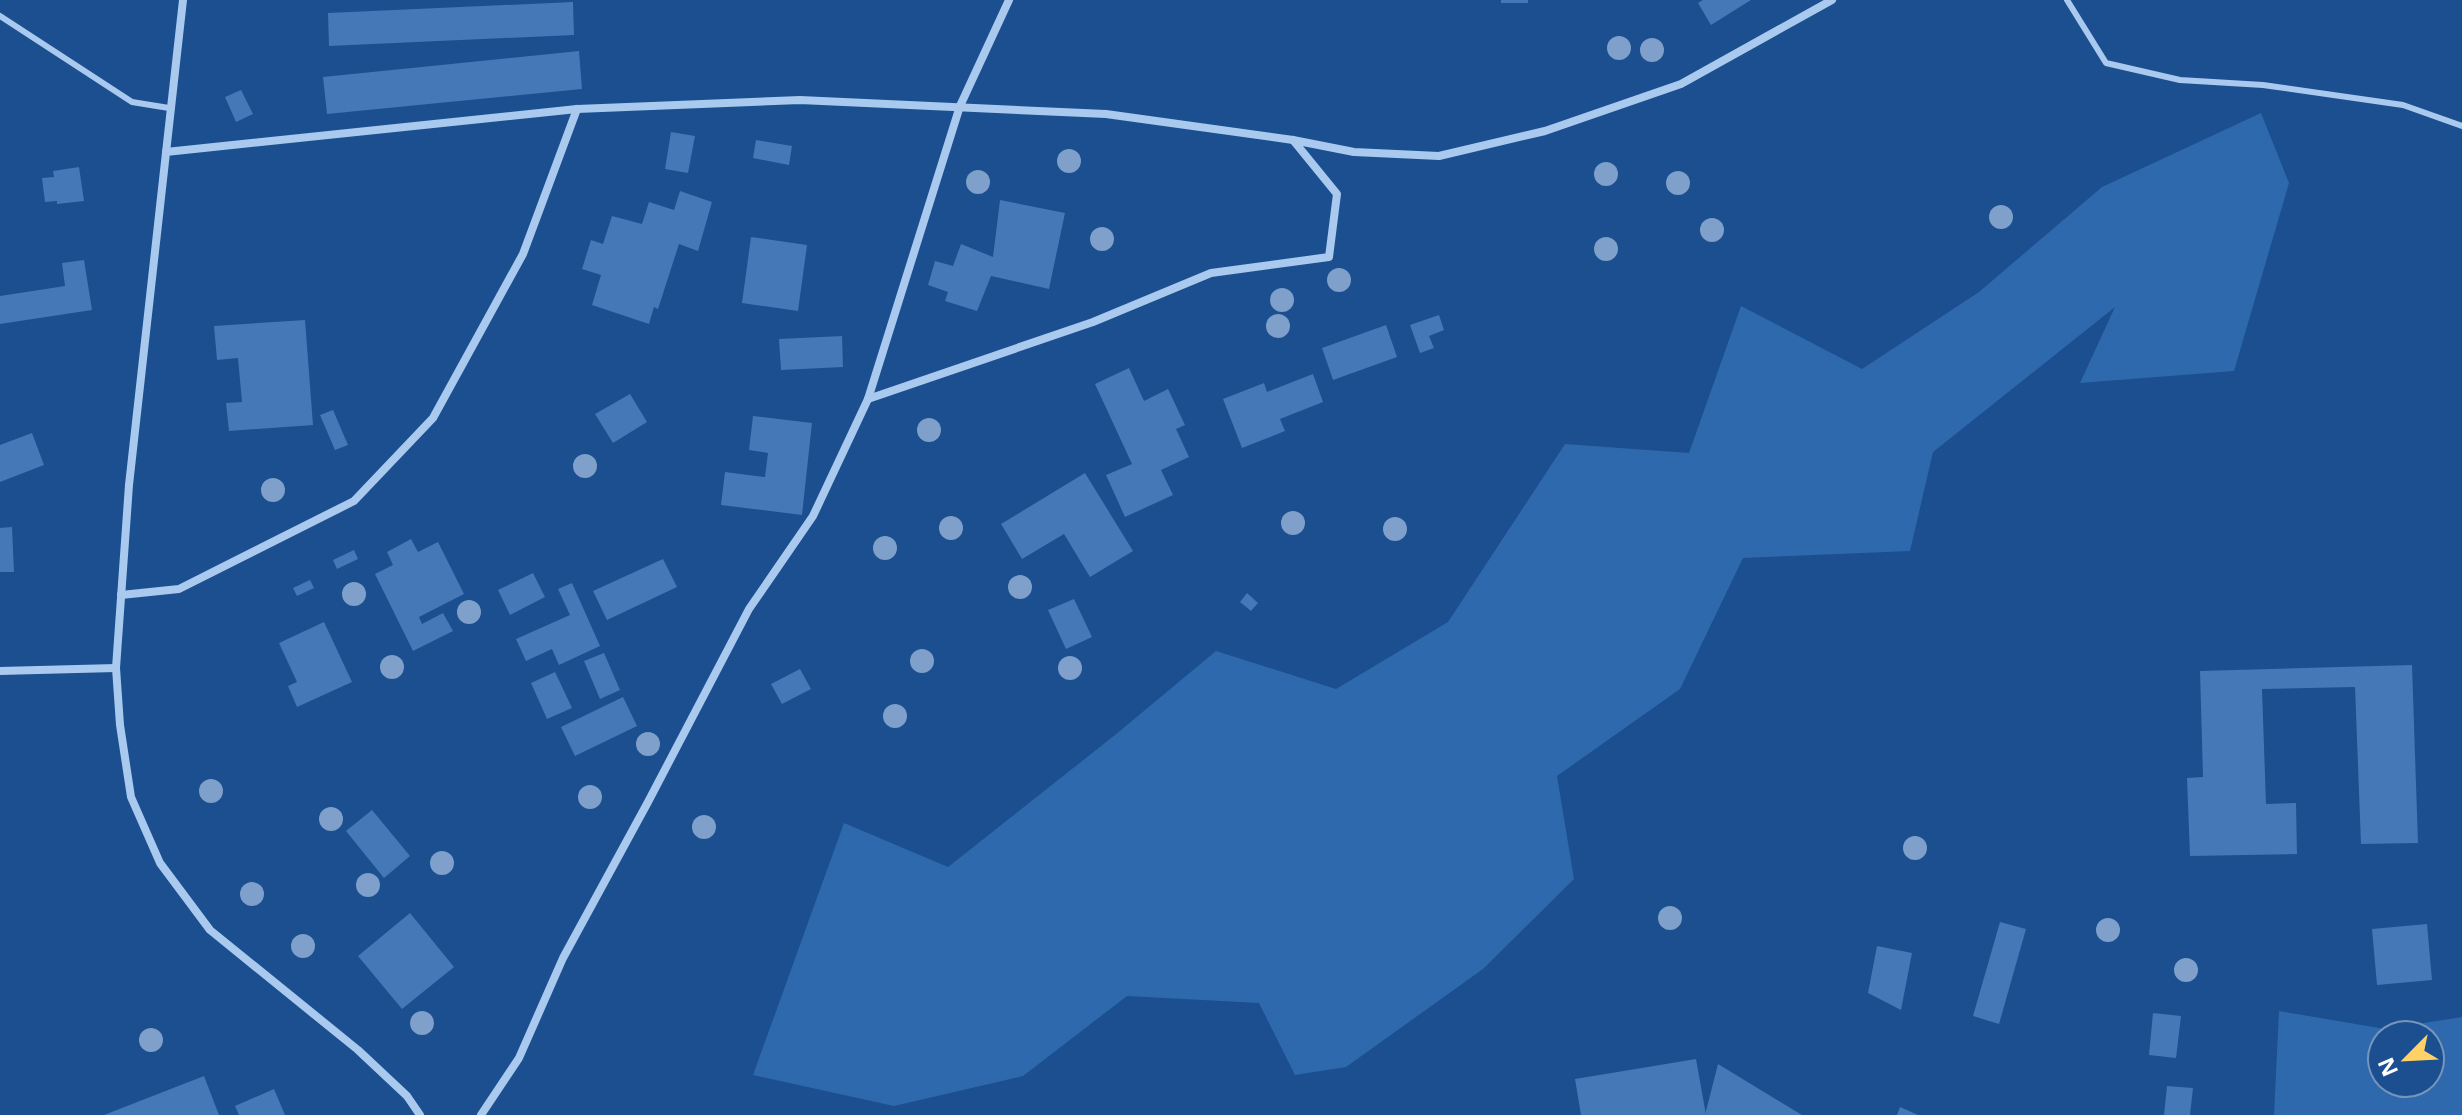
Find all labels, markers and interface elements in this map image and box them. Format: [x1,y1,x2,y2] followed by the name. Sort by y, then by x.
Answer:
[2366,1019,2446,1099] north arrow
[2369,1053,2404,1082] text: N

